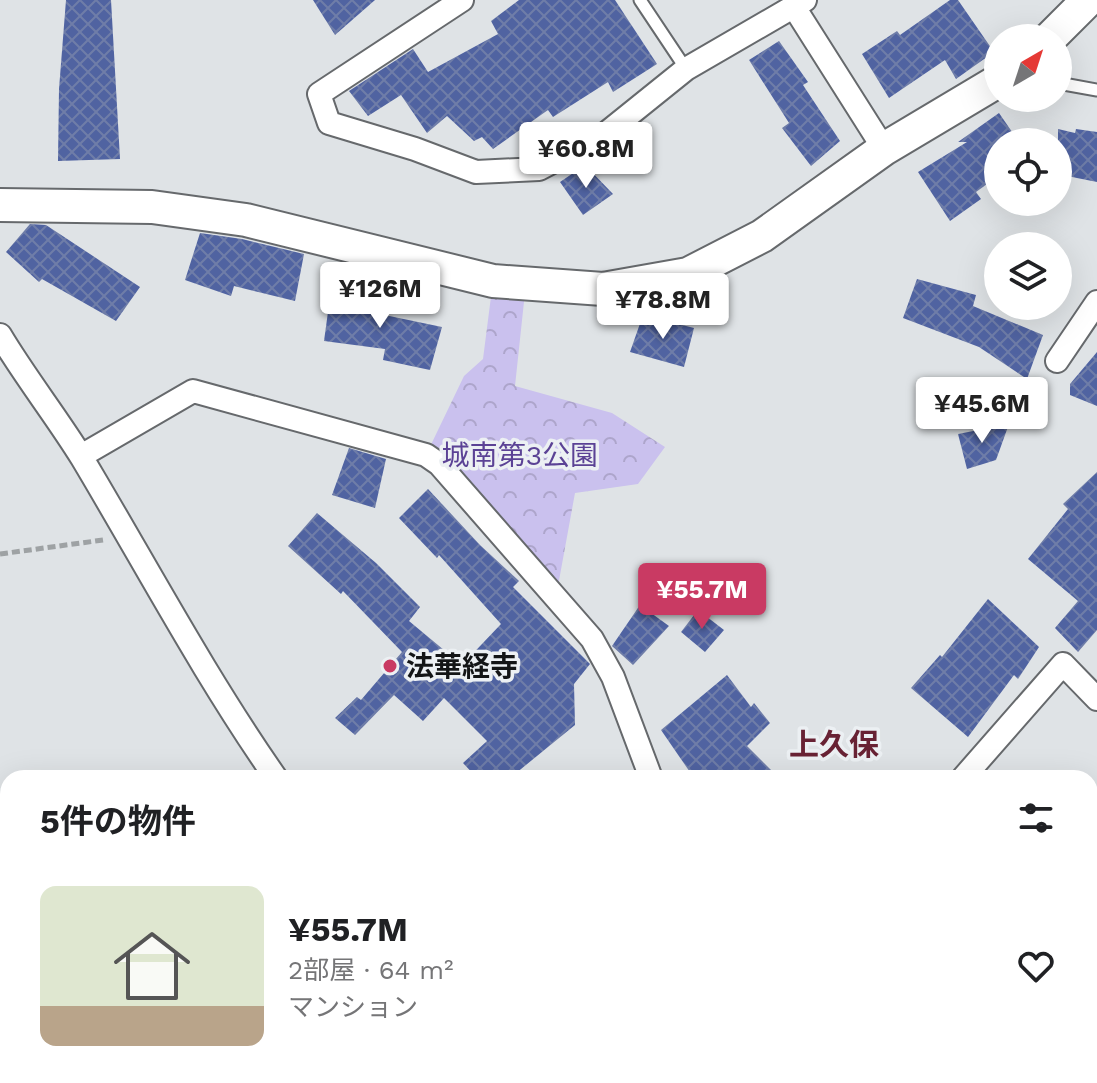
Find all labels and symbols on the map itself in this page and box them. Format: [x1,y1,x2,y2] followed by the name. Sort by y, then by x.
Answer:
[984,24,1072,112] north arrow
[521,122,651,190] pin: ¥60.8M
[324,262,436,330] pin: ¥126M
[598,273,728,341] pin: ¥78.8M
[917,377,1047,445] pin: ¥45.6M
[442,439,598,472] park label: 城南第3公園
[637,563,767,631] pin: ¥55.7M
[406,650,518,683] place label: 法華経寺
[381,657,399,675] marker: 法華経寺
[789,727,879,762] district label: 上久保

